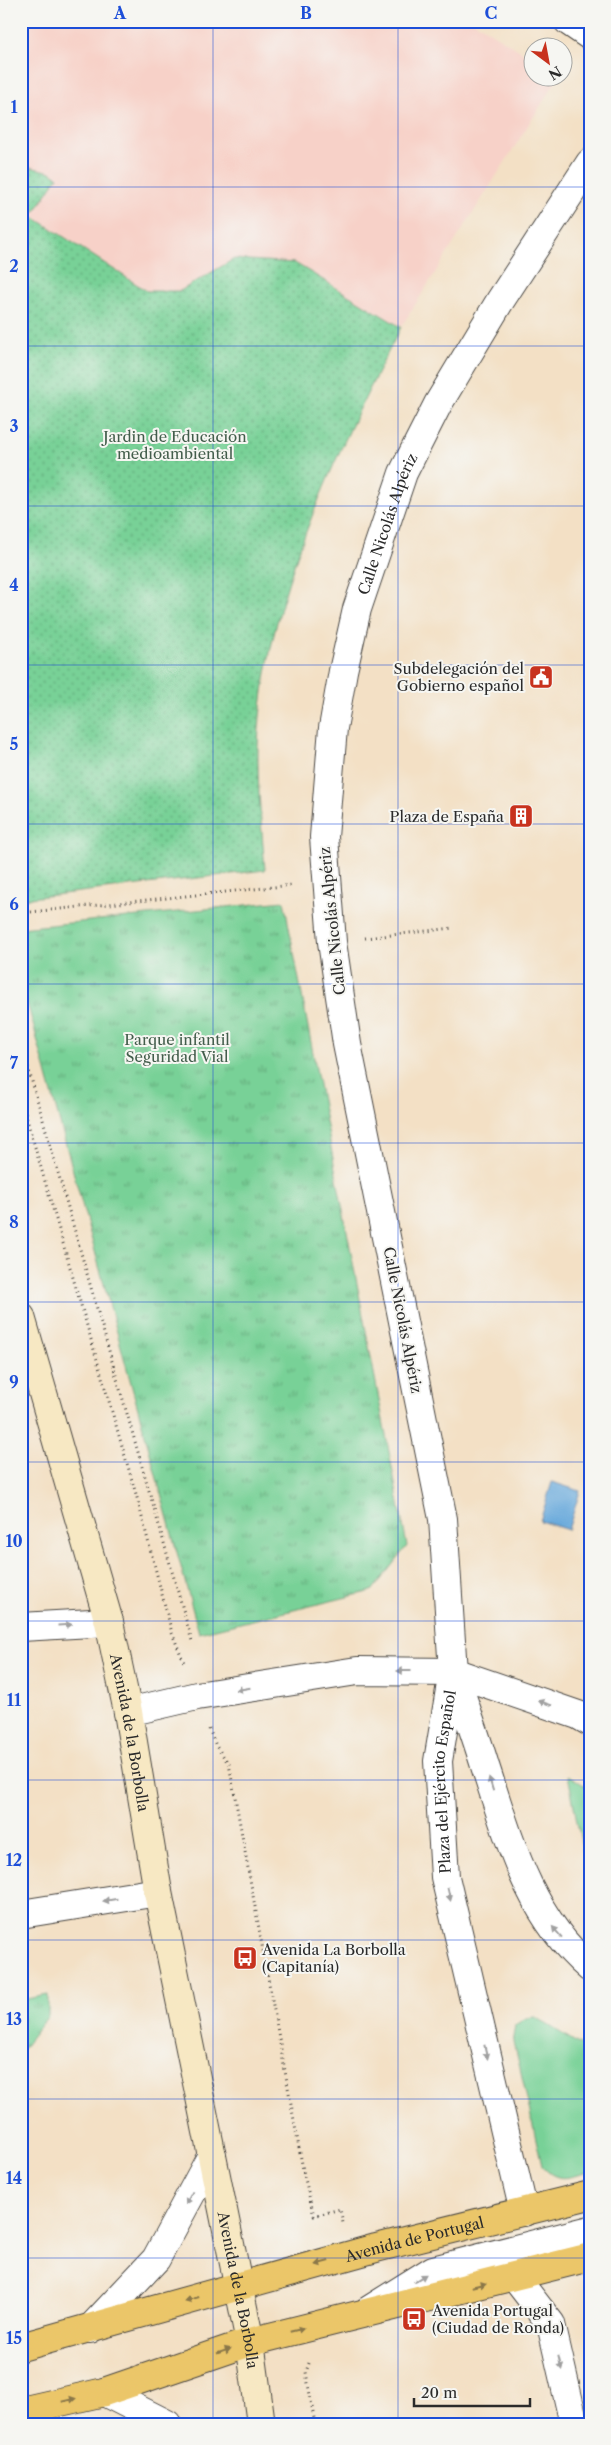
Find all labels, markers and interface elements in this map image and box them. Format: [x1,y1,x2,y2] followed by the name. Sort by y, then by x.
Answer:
[113,3,127,23] text: A
[300,3,312,23] text: B
[485,3,497,23] text: C
[524,38,574,88] north arrow
[545,62,565,84] text: N
[10,97,18,117] text: 1
[9,256,19,276] text: 2
[9,416,19,436] text: 3
[101,427,247,463] park label: Jardin de Educación medioambiental
[353,450,421,597] street label: Calle Nicolás Alpériz
[9,575,19,595] text: 4
[394,659,525,695] place label: Subdelegación del Gobierno español
[528,664,554,690] public building icon: Subdelegación del Gobierno español
[10,734,19,754] text: 5
[508,803,534,829] building icon: Plaza de España
[390,807,504,826] place label: Plaza de España
[315,846,349,996] street label: Calle Nicolás Alpériz
[9,894,19,914] text: 6
[124,1030,230,1066] park label: Parque infantil Seguridad Vial
[10,1053,19,1073] text: 7
[9,1212,19,1232] text: 8
[379,1245,427,1395] street label: Calle Nicolás Alpériz
[9,1372,19,1392] text: 9
[5,1531,23,1551] text: 10
[57,1620,73,1628] one-way arrow
[106,1651,154,1813] street label: Avenida de la Borbolla
[396,1667,412,1675] one-way arrow
[235,1685,251,1693] one-way arrow
[428,1688,459,1874] street label: Plaza del Ejército Español
[7,1690,22,1710] text: 11
[537,1699,552,1707] one-way arrow
[486,1777,494,1792] one-way arrow
[6,1850,22,1870] text: 12
[445,1886,453,1901] one-way arrow
[101,1896,117,1904] one-way arrow
[551,1926,563,1938] one-way arrow
[261,1940,406,1976] place label: Avenida La Borbolla (Capitanía)
[232,1945,258,1971] bus stop icon: Avenida La Borbolla (Capitanía)
[6,2009,22,2029] text: 13
[482,2044,490,2059] one-way arrow
[6,2168,22,2188] text: 14
[185,2190,193,2205] one-way arrow
[214,2209,263,2370] street label: Avenida de la Borbolla
[342,2212,486,2266] street label: Avenida de Portugal
[314,2259,330,2267] one-way arrow
[413,2273,426,2283] one-way arrow
[471,2280,486,2288] one-way arrow
[184,2296,199,2304] one-way arrow
[431,2301,564,2337] place label: Avenida Portugal (Ciudad de Ronda)
[401,2306,427,2332] bus stop icon: Avenida Portugal (Ciudad de Ronda)
[290,2326,305,2334] one-way arrow
[6,2328,22,2348] text: 15
[216,2347,231,2354] one-way arrow
[556,2356,564,2371] one-way arrow
[414,2375,530,2407] scale bar
[421,2383,457,2402] text: 20 m
[61,2396,76,2404] one-way arrow

